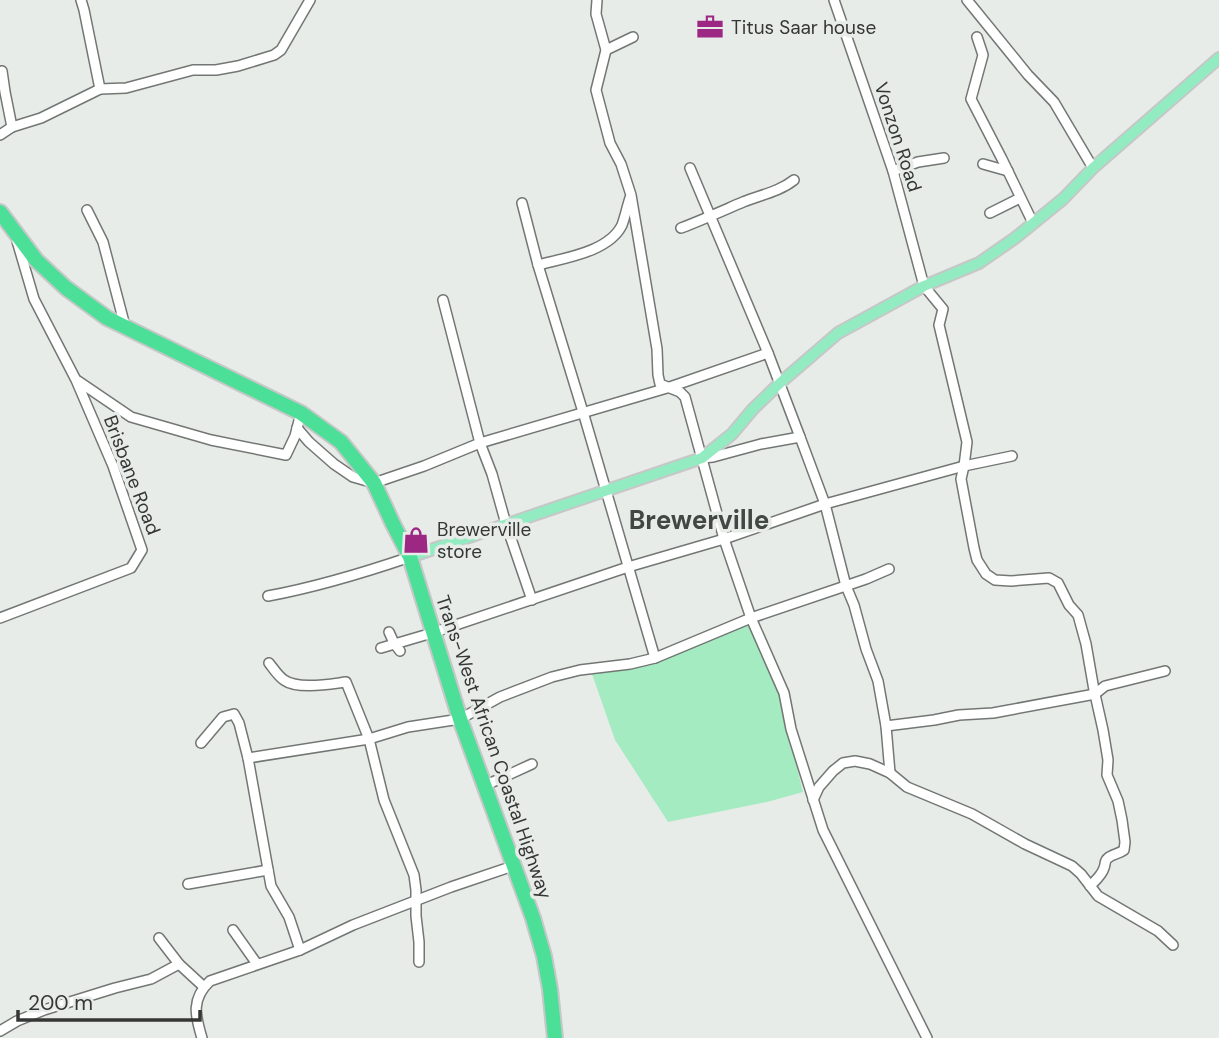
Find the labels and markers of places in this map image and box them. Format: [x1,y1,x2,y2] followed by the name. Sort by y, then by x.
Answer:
[695,12,725,42] office icon: Titus Saar house
[731,15,876,40] place label: Titus Saar house
[437,517,531,564] place label: Brewerville store
[401,525,431,555] shop icon: Brewerville store

